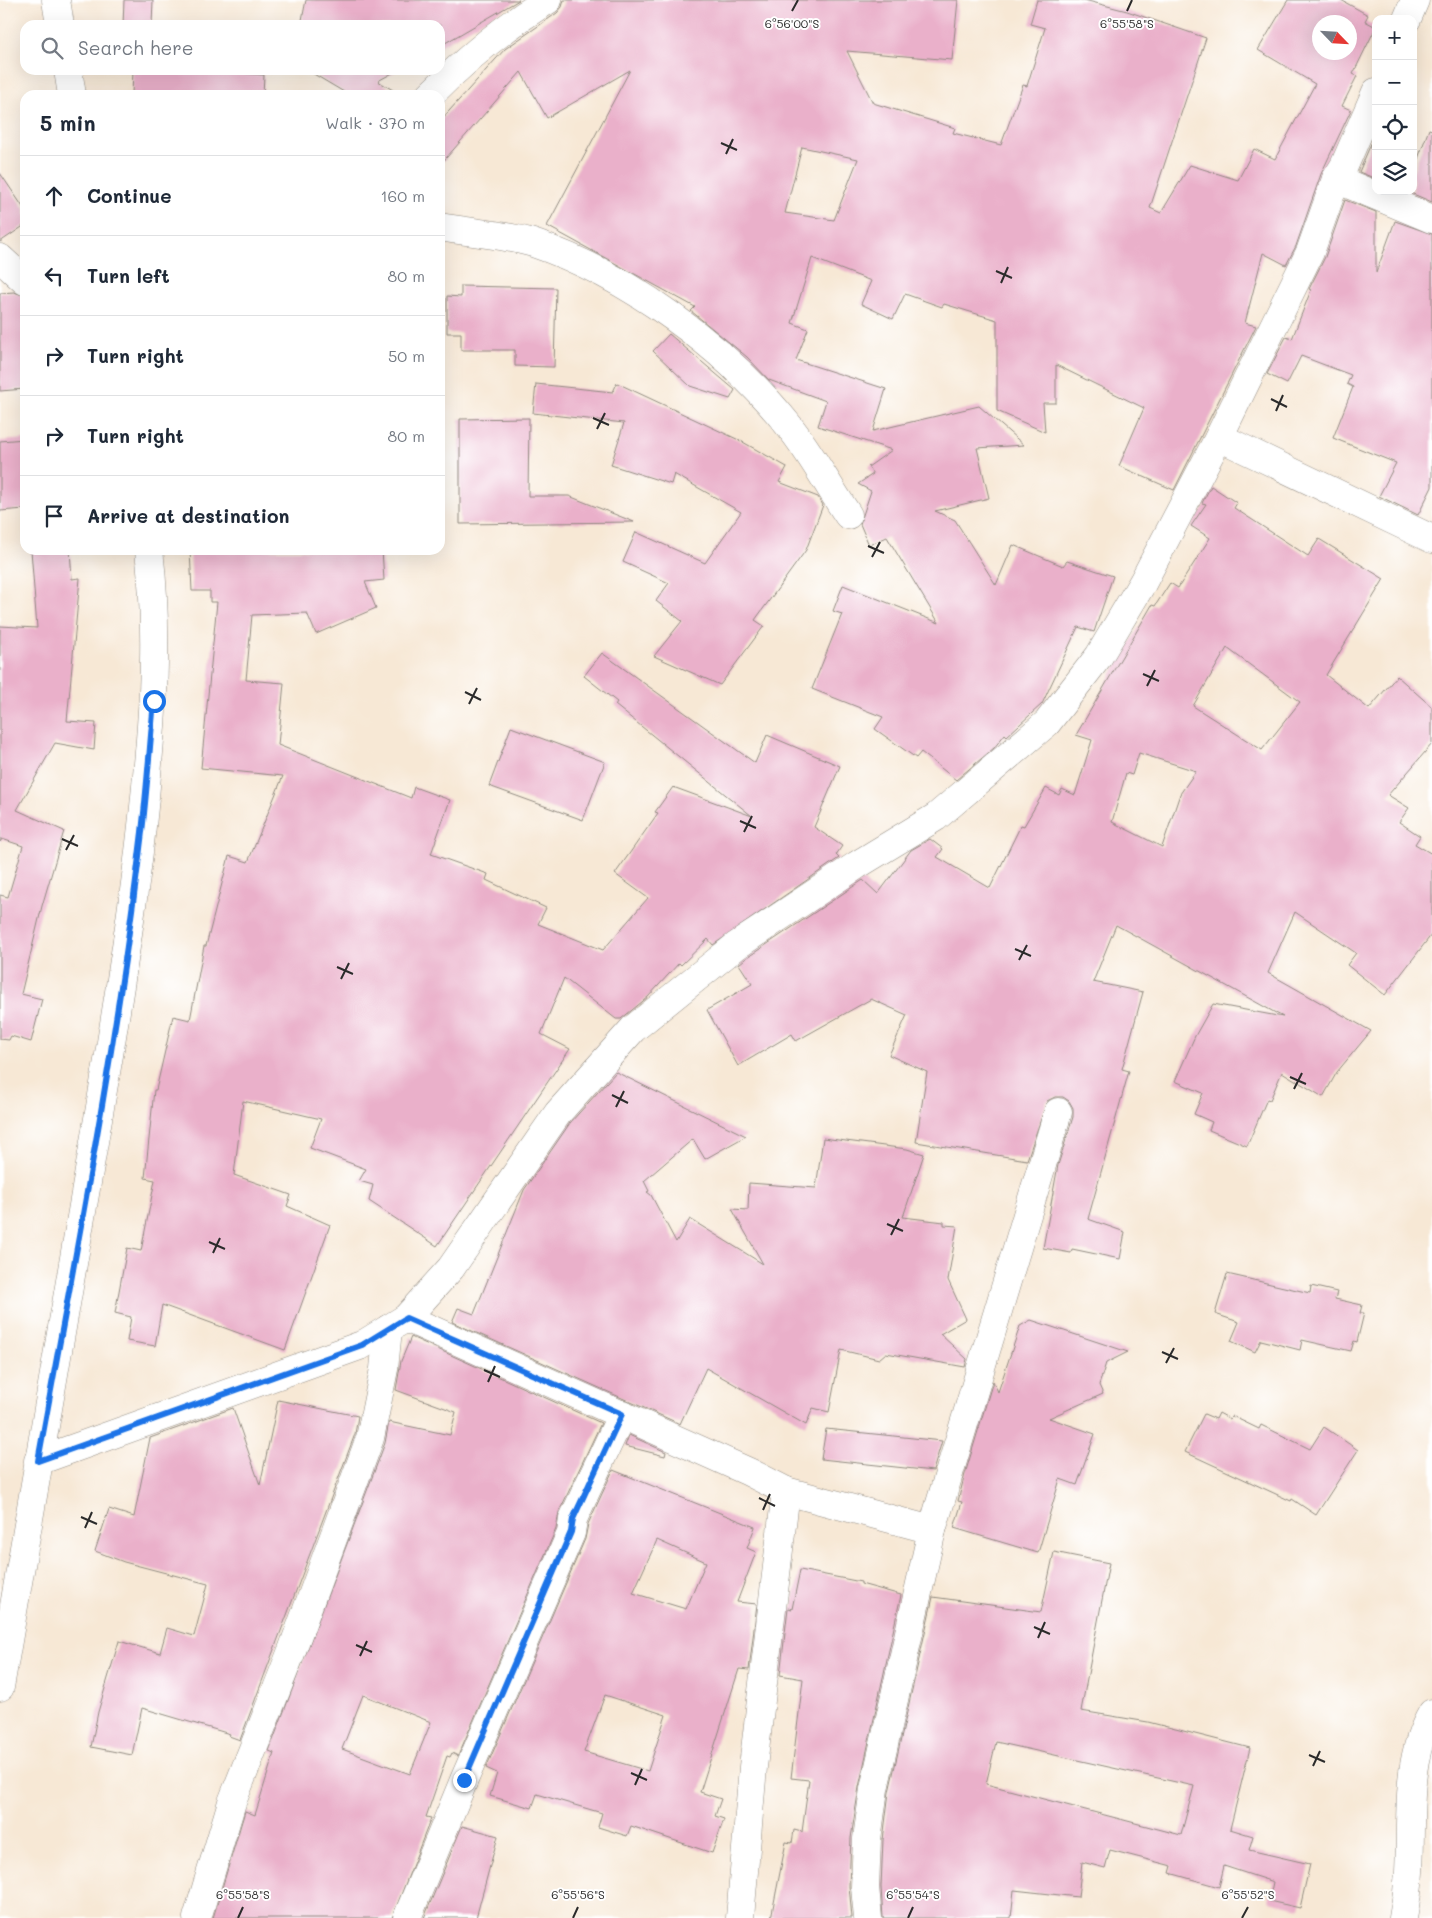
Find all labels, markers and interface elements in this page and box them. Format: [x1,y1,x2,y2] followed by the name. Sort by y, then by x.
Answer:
[765,15,820,31] text: 6°56'00"S
[1100,15,1154,31] text: 6°55'58"S
[1312,15,1357,60] north arrow
[1372,15,1417,195] map controls
[1372,15,1417,60] button: +
[20,20,445,75] search box
[38,34,66,62] icon: search
[78,35,194,60] text: Search here
[1372,60,1417,105] button: −
[1372,105,1417,150] button: locate
[40,109,96,136] text: 5 min
[325,112,425,133] text: Walk · 370 m
[1372,150,1417,195] button: layers
[40,182,68,210] icon: ahead
[87,183,172,208] text: Continue
[380,185,425,206] text: 160 m
[40,262,68,290] icon: left
[87,263,170,288] text: Turn left
[388,265,425,286] text: 80 m
[40,342,68,370] icon: right
[87,343,184,368] text: Turn right
[388,345,425,366] text: 50 m
[40,422,68,450] icon: right
[87,423,184,448] text: Turn right
[388,425,425,446] text: 80 m
[40,502,68,530] icon: arrive
[87,503,290,528] text: Arrive at destination
[143,690,166,713] route start
[453,1769,476,1792] route end
[216,1886,270,1902] text: 6°55'58"S
[551,1886,605,1902] text: 6°55'56"S
[886,1886,940,1902] text: 6°55'54"S
[1221,1886,1275,1902] text: 6°55'52"S

